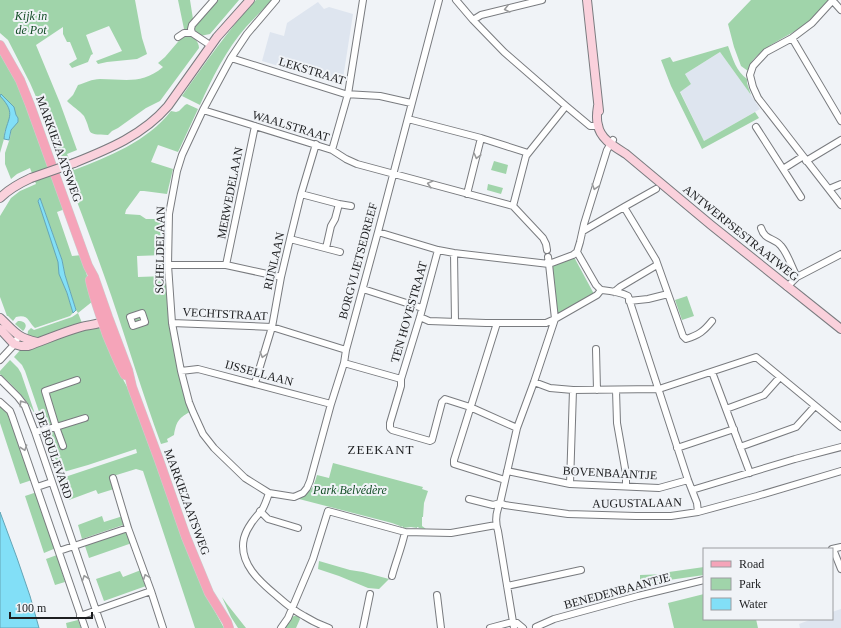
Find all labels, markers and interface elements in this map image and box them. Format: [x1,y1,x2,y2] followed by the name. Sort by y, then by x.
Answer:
[504,4,511,13] one-way arrow
[14,9,47,37] park label: Kijk in de Pot
[277,54,348,88] street label: LEKSTRAAT
[33,94,85,204] street label: MARKIEZAATSWEG
[251,108,332,145] street label: WAALSTRAAT
[214,146,246,240] street label: MERWEDELAAN
[473,152,482,159] one-way arrow
[427,180,434,189] one-way arrow
[680,182,802,284] street label: ANTWERPSESTRAATWEG
[591,183,600,190] one-way arrow
[336,201,380,321] street label: BORGVLIETSEDREEF
[152,206,168,294] street label: SCHELDELAAN
[261,231,287,291] street label: RIJNLAAN
[388,259,430,364] street label: TEN HOVESTRAAT
[182,305,269,323] street label: VECHTSTRAAT
[259,351,268,358] one-way arrow
[223,357,295,389] street label: IJSSELLAAN
[19,400,27,407] one-way arrow
[32,409,76,501] street label: DE BOULEVARD
[348,442,414,457] district label: ZEEKANT
[19,444,27,451] one-way arrow
[161,447,213,557] street label: MARKIEZAATSWEG
[562,464,658,482] street label: BOVENBAANTJE
[312,483,388,497] park label: Park Belvédère
[592,495,682,511] street label: AUGUSTALAAN
[703,548,833,620] legend
[739,557,764,571] text: Road
[562,570,672,612] street label: BENEDENBAANTJE
[81,574,89,581] one-way arrow
[142,574,150,581] one-way arrow
[739,577,761,591] text: Park
[10,594,92,620] scale bar
[739,597,767,611] text: Water
[16,601,47,615] text: 100 m

